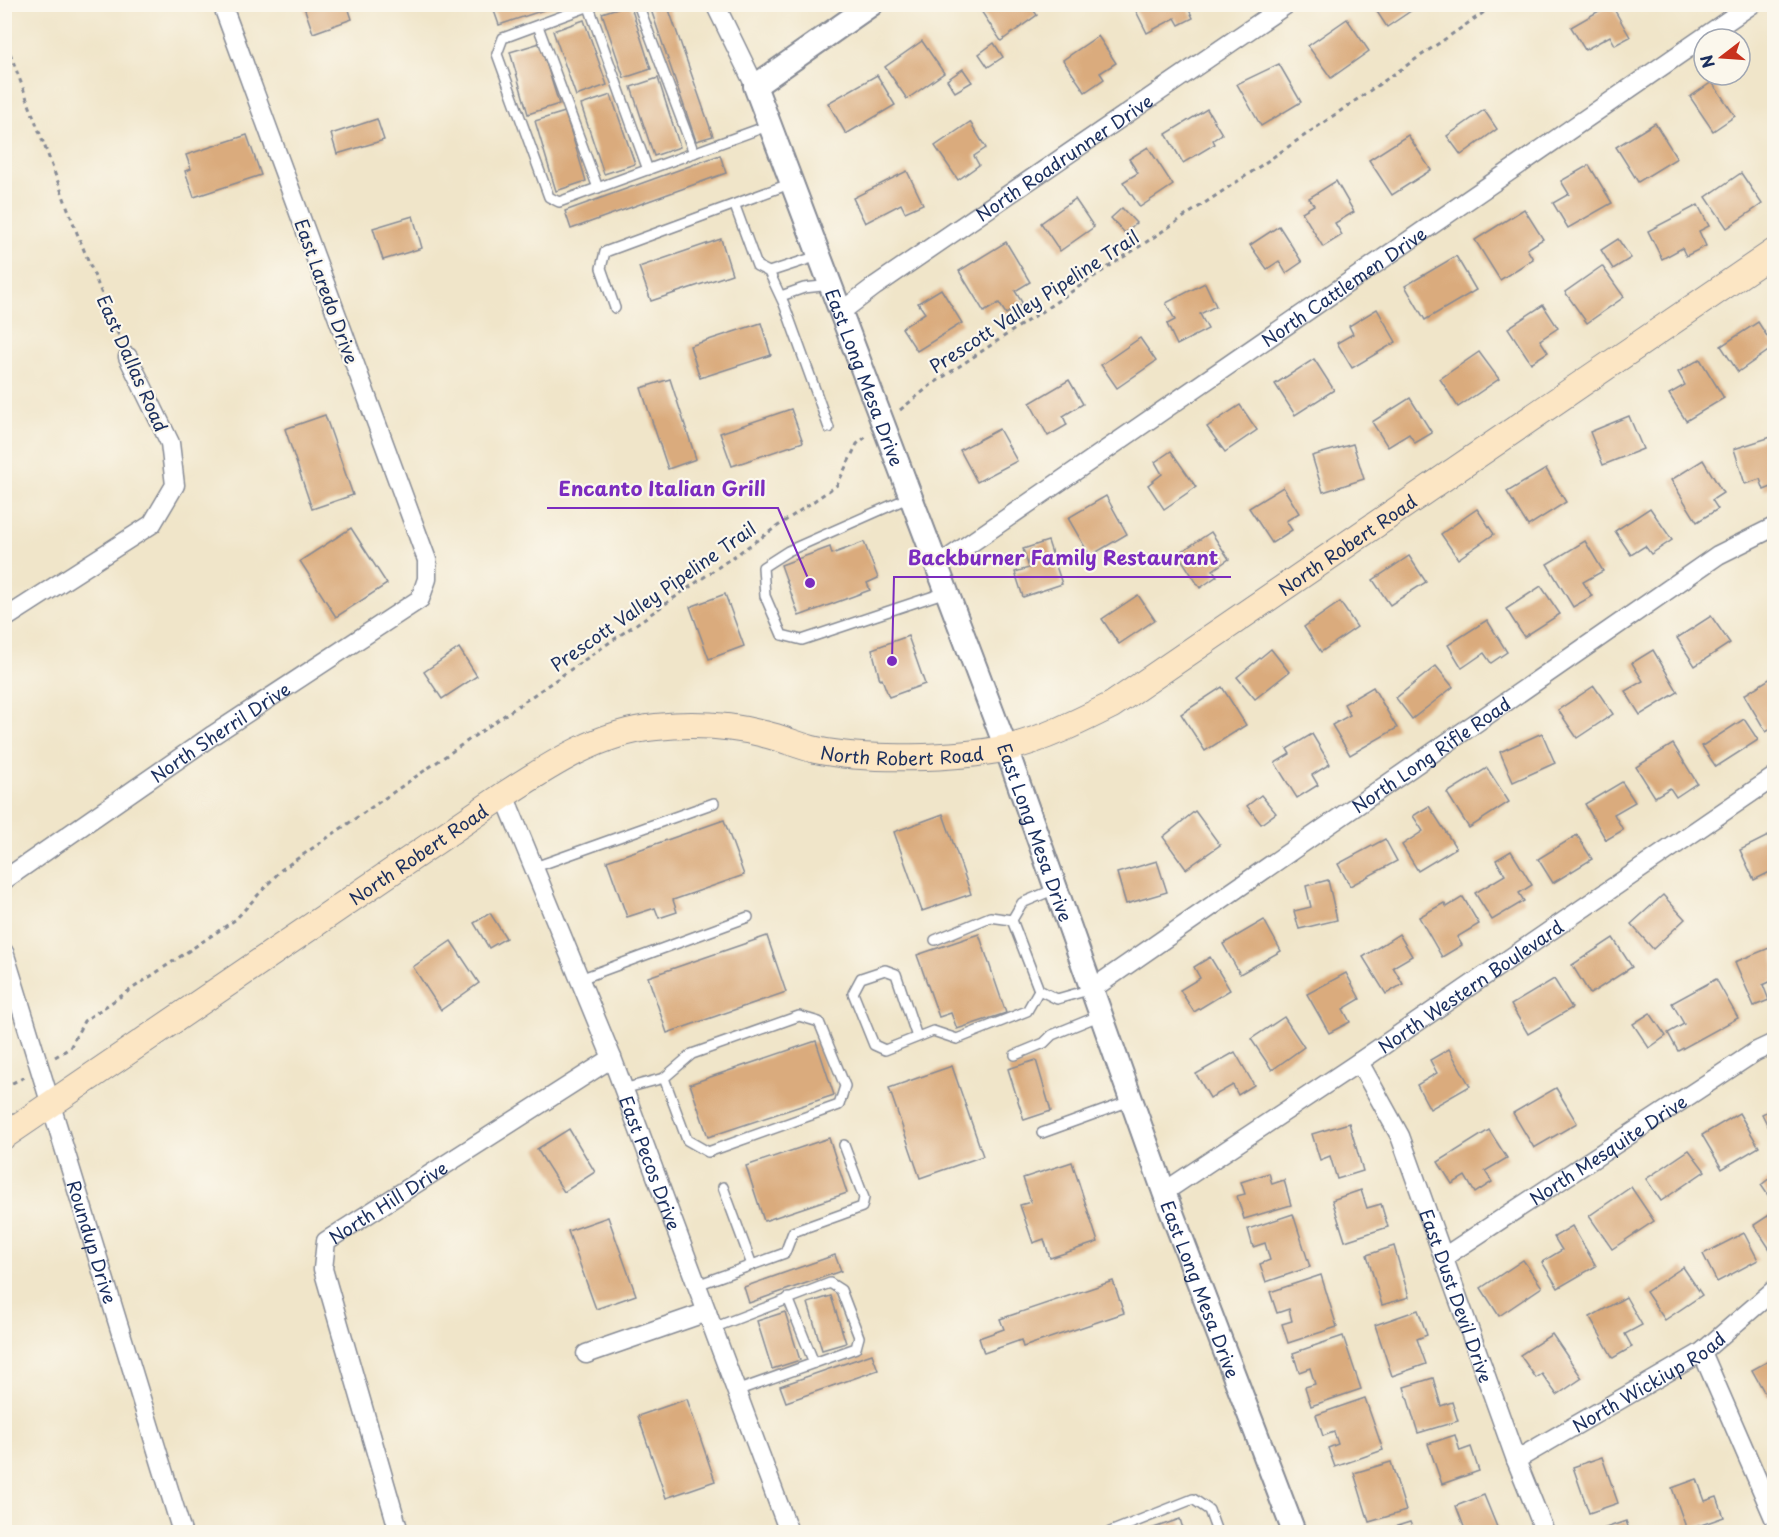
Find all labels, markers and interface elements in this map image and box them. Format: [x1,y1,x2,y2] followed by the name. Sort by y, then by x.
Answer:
[1692,27,1752,87] north arrow
[1693,52,1720,71] text: N
[970,87,1158,227] street label: North Roadrunner Drive
[288,215,366,367] street label: East Laredo Drive
[1255,219,1432,353] street label: North Cattlemen Drive
[924,223,1144,379] street label: Prescott Valley Pipeline Trail
[819,284,911,470] street label: East Long Mesa Drive
[91,290,175,436] street label: East Dallas Road
[547,470,778,508] callout: Encanto Italian Grill
[558,473,766,503] text: Encanto Italian Grill
[1272,487,1422,601] street label: North Robert Road
[545,515,761,677] street label: Prescott Valley Pipeline Trail
[894,539,1231,577] callout: Backburner Family Restaurant
[908,542,1219,572] text: Backburner Family Restaurant
[144,675,295,788] street label: North Sherril Drive
[1346,690,1515,819] street label: North Long Rifle Road
[819,738,985,771] street label: North Robert Road
[992,739,1080,925] street label: East Long Mesa Drive
[343,797,493,911] street label: North Robert Road
[1372,912,1568,1059] street label: North Western Boulevard
[1524,1087,1692,1211] street label: North Mesquite Drive
[614,1092,688,1234] street label: East Pecos Drive
[323,1153,452,1250] street label: North Hill Drive
[61,1177,125,1307] street label: Roundup Drive
[1155,1196,1247,1382] street label: East Long Mesa Drive
[1414,1205,1501,1386] street label: East Dust Devil Drive
[1567,1325,1731,1438] street label: North Wickiup Road

